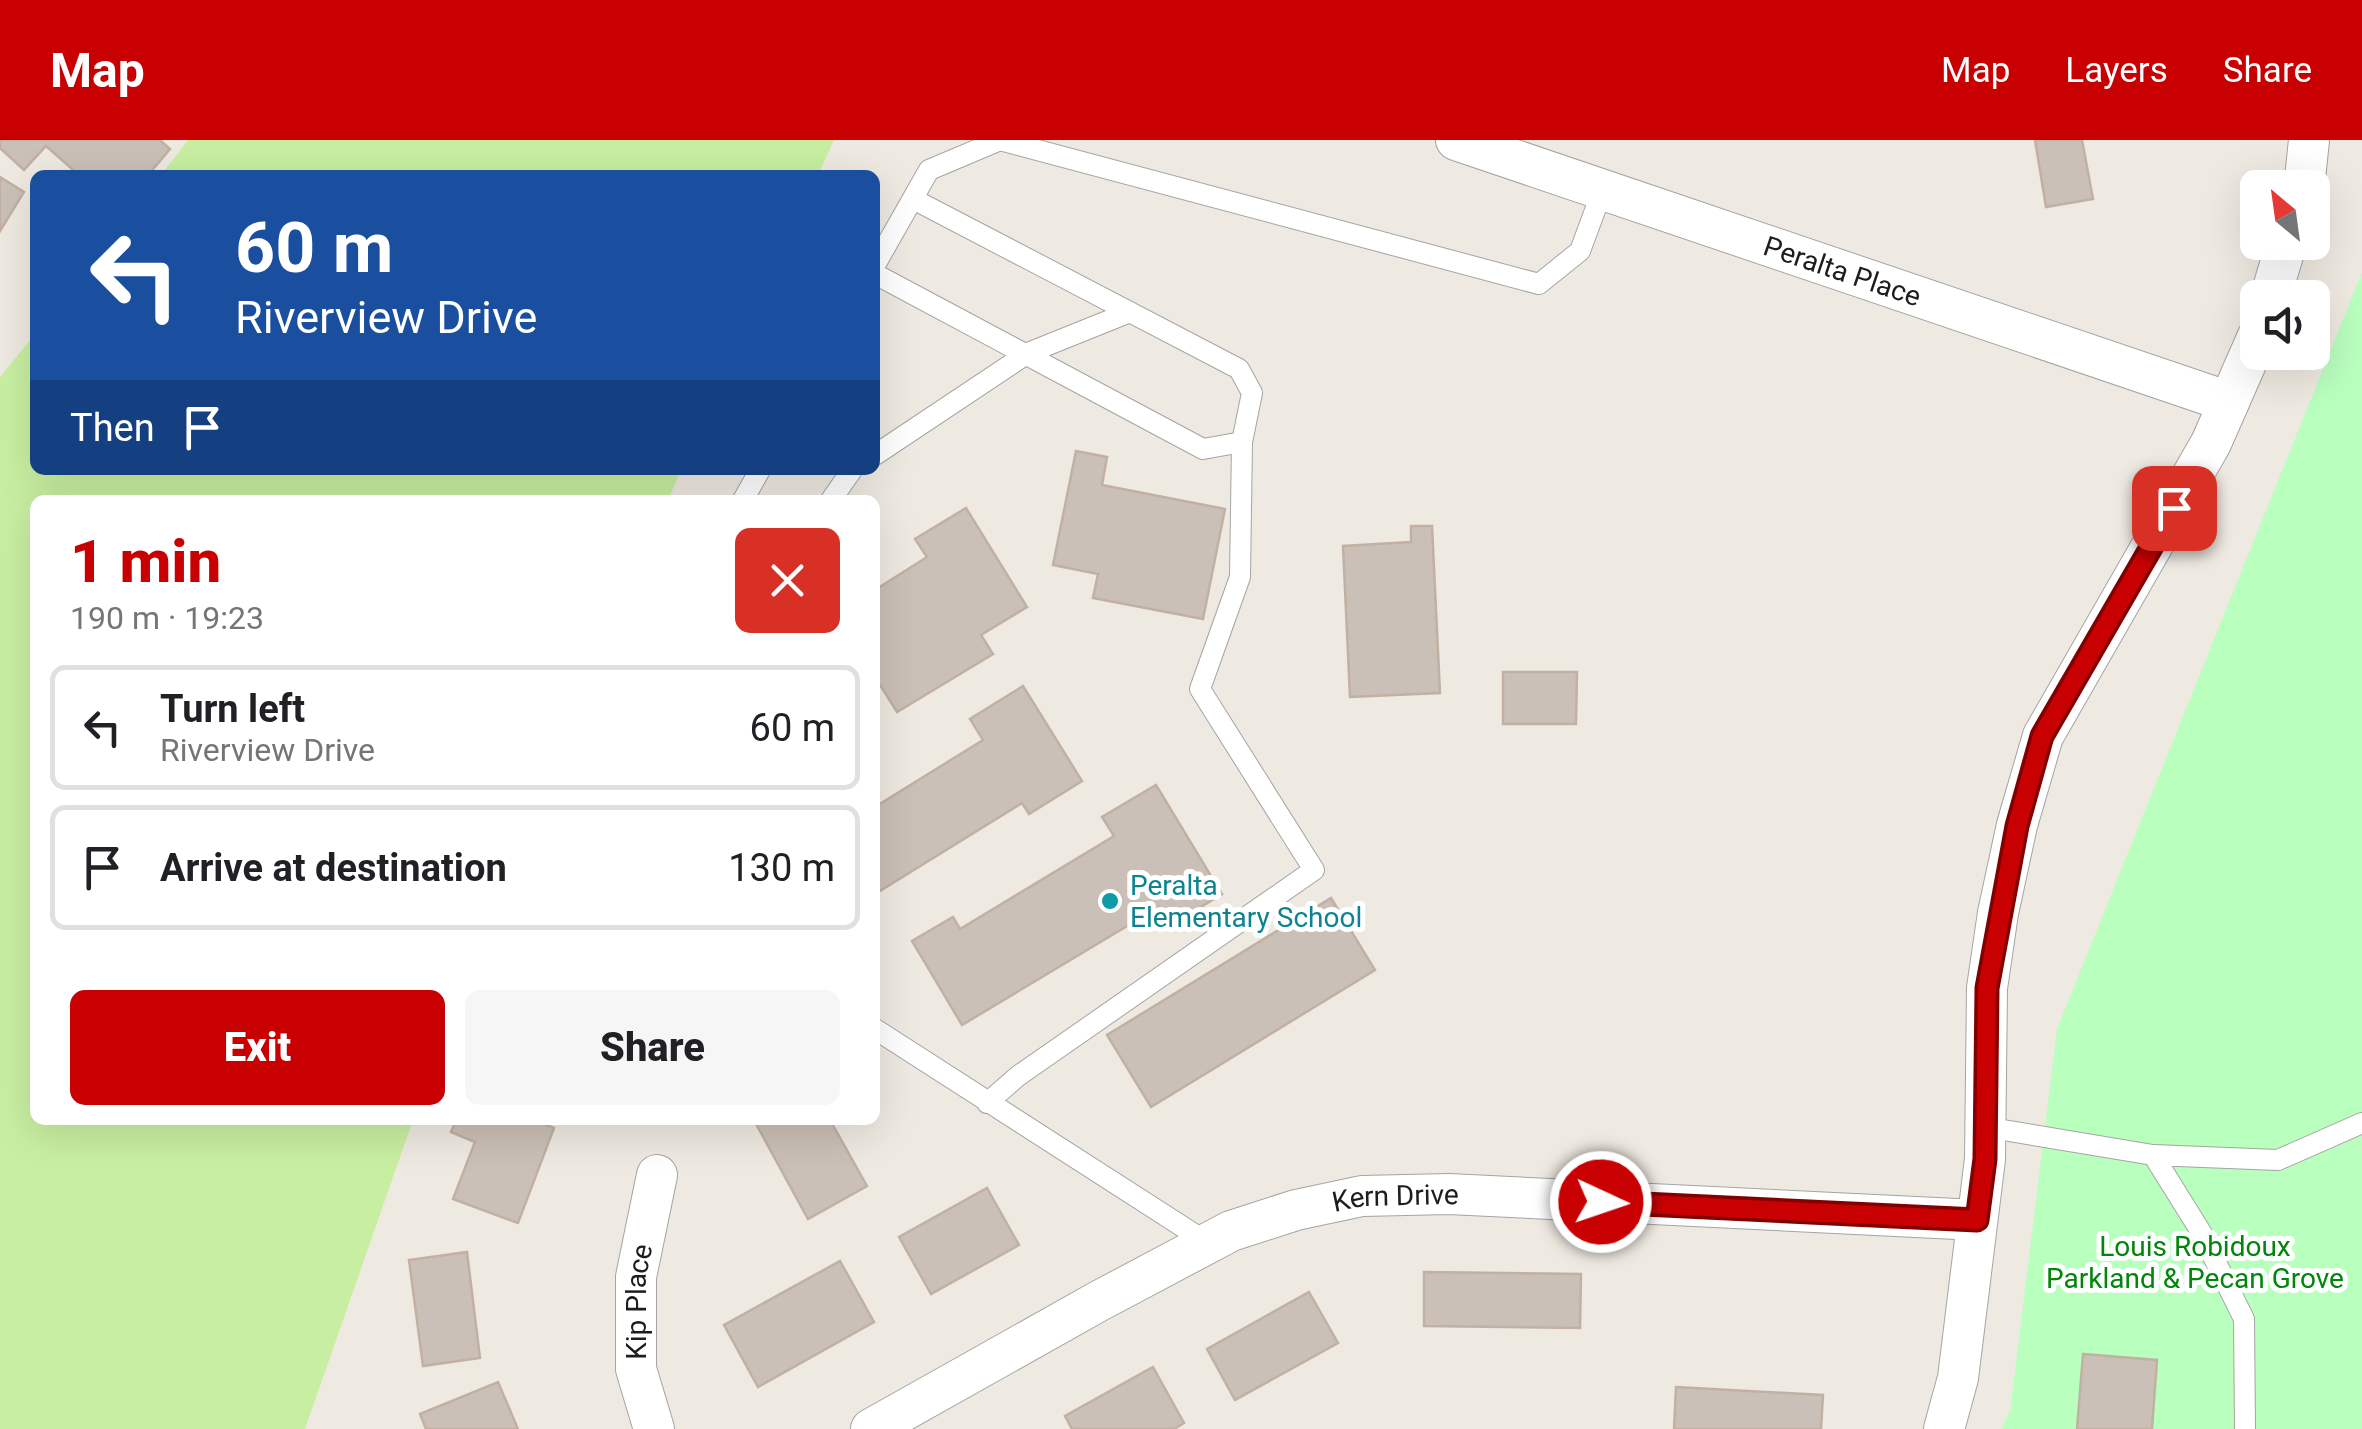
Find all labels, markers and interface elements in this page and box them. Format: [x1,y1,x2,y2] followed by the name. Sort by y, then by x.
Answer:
[50,42,145,99] text: Map
[1941,50,2010,91] text: Map
[2065,50,2168,91] text: Layers
[2223,50,2312,91] text: Share
[2240,170,2330,260] north arrow
[2240,170,2330,370] map controls
[235,207,393,289] text: 60 m
[70,210,200,340] icon: left
[1759,230,1925,313] street label: Peralta Place
[2240,280,2330,370] button: sound
[235,291,537,344] text: Riverview Drive
[175,400,230,455] icon: arrive
[70,406,155,450] text: Then
[2132,466,2217,551] pin
[2147,481,2202,536] icon: arrive
[70,526,221,597] text: 1 min
[735,528,840,633] button: close
[70,599,264,637] text: 190 m · 19:23
[160,687,305,731] text: Turn left
[75,700,130,755] icon: left
[750,706,835,750] text: 60 m
[160,731,375,769] text: Riverview Drive
[75,840,130,895] icon: arrive
[160,846,507,890] text: Arrive at destination
[728,846,835,890] text: 130 m
[1130,869,1362,934] place label: Peralta Elementary School
[1099,890,1121,912] marker: Peralta Elementary School
[70,990,445,1105] button: Exit
[465,990,840,1105] button: Share
[1549,1150,1653,1254] position arrow
[1329,1178,1460,1219] street label: Kern Drive
[2046,1230,2344,1295] park label: Louis Robidoux Parkland & Pecan Grove
[620,1241,659,1360] street label: Kip Place

